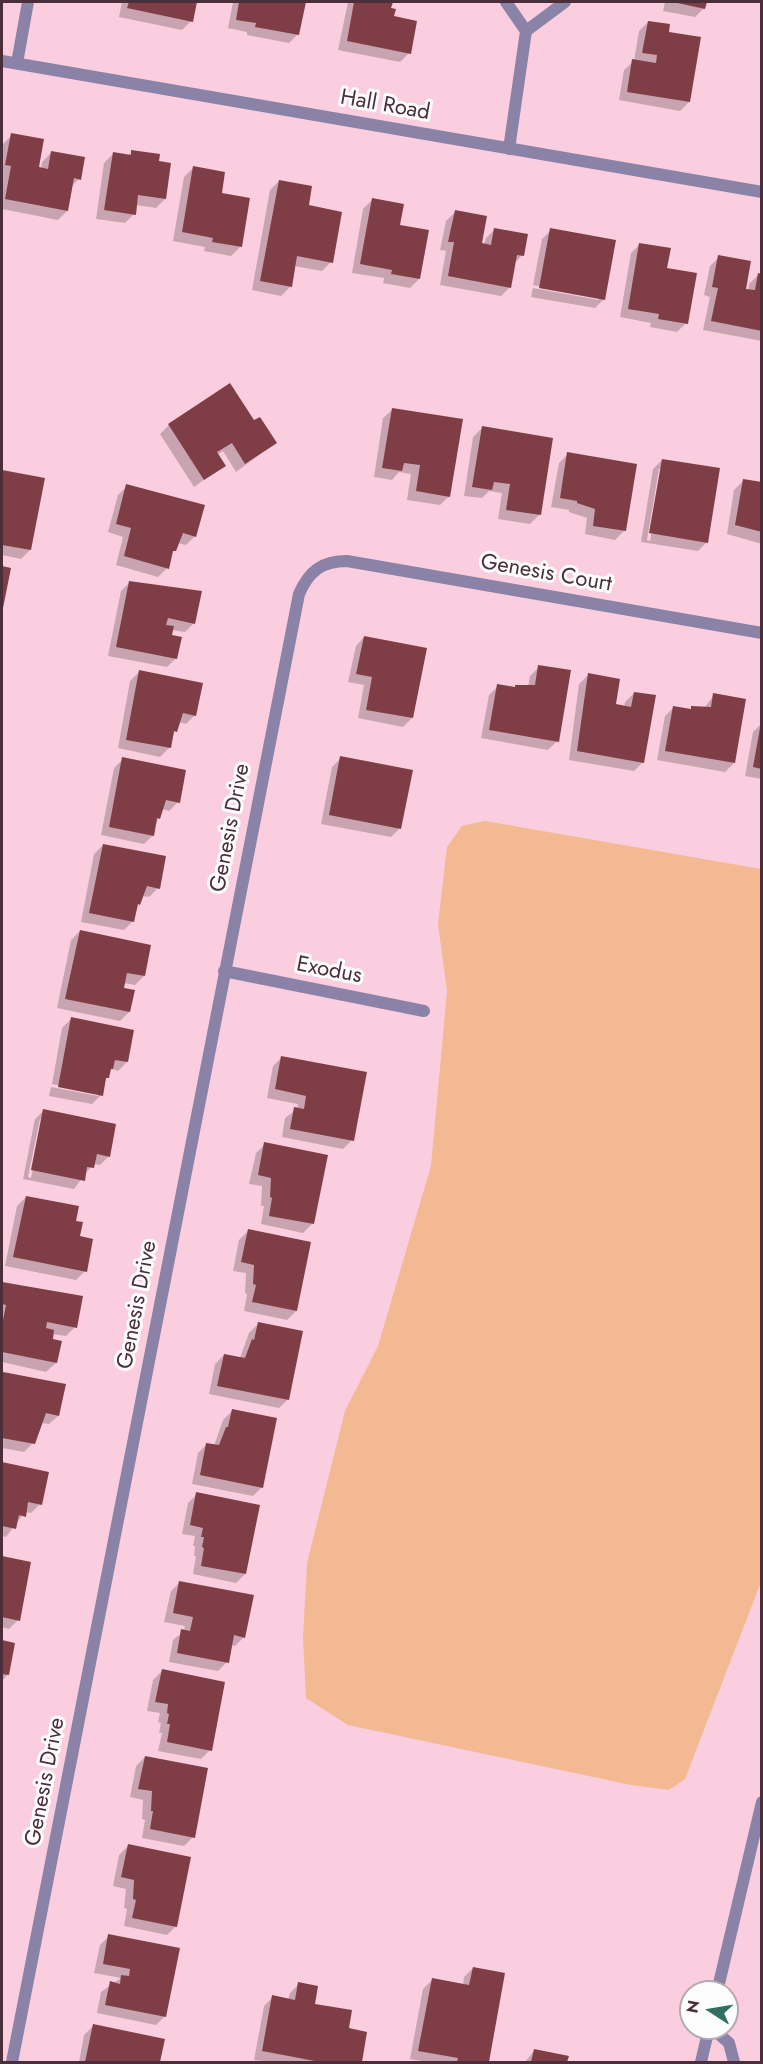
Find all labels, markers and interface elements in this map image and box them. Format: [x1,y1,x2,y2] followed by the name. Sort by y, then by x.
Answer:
[338,85,432,127] street label: Hall Road
[478,549,614,599] street label: Genesis Court
[206,762,256,894] street label: Genesis Drive
[294,952,364,990] street label: Exodus
[113,1239,163,1371] street label: Genesis Drive
[21,1716,71,1848] street label: Genesis Drive
[679,1980,739,2040] north arrow
[680,1998,705,2015] text: N

